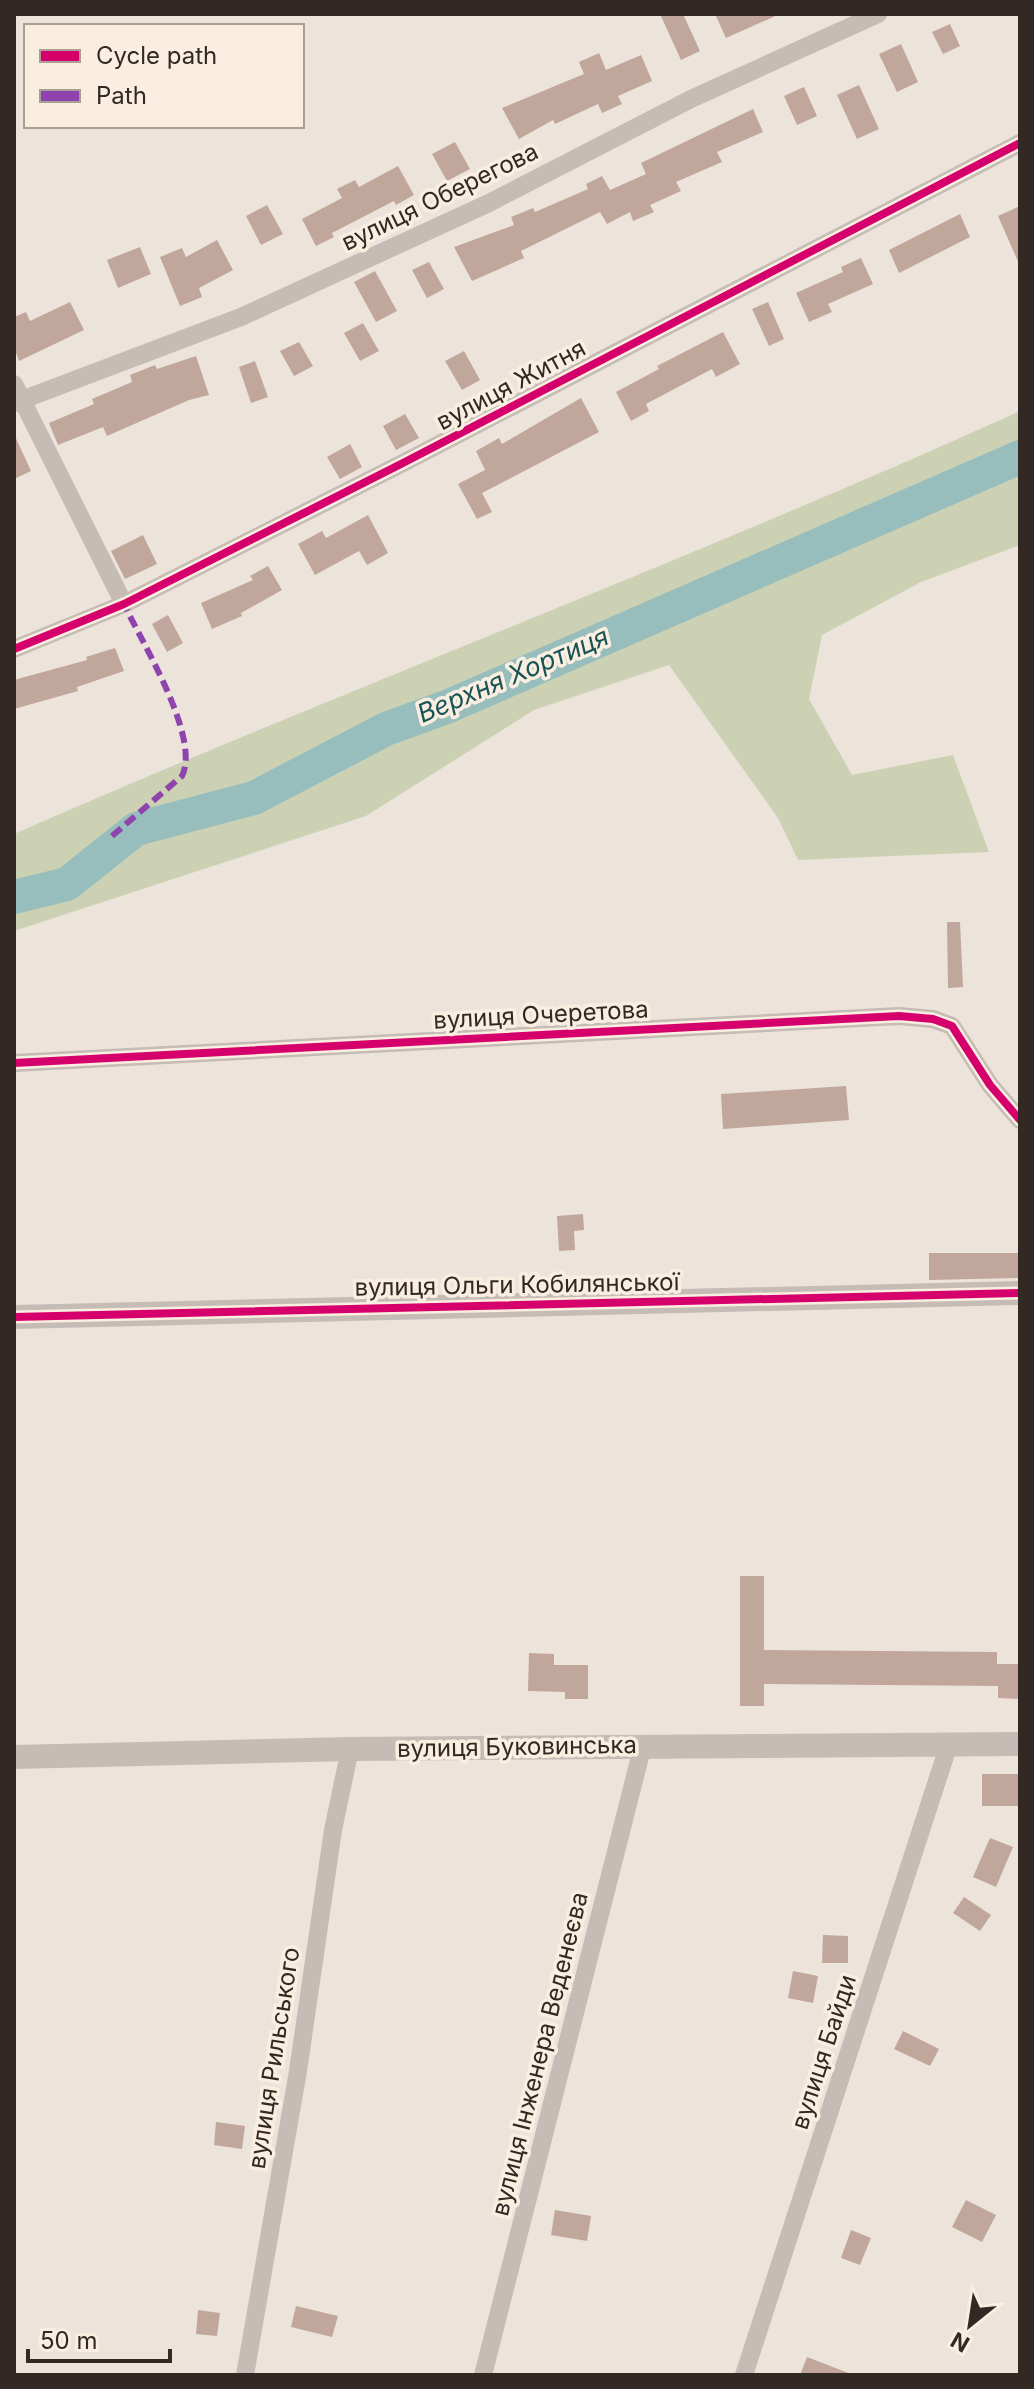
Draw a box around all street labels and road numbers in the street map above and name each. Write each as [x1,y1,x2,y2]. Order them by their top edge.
street label: вулиця Оберегова [337,136,543,257]
street label: вулиця Житня [431,333,590,436]
street label: вулиця Очеретова [433,994,649,1035]
street label: вулиця Ольги Кобилянської [354,1267,681,1302]
street label: вулиця Буковинська [397,1730,637,1763]
street label: вулиця Інженера Веденеєва [485,1889,594,2219]
street label: вулиця Рильського [242,1945,305,2171]
street label: вулиця Байди [785,1971,862,2133]

